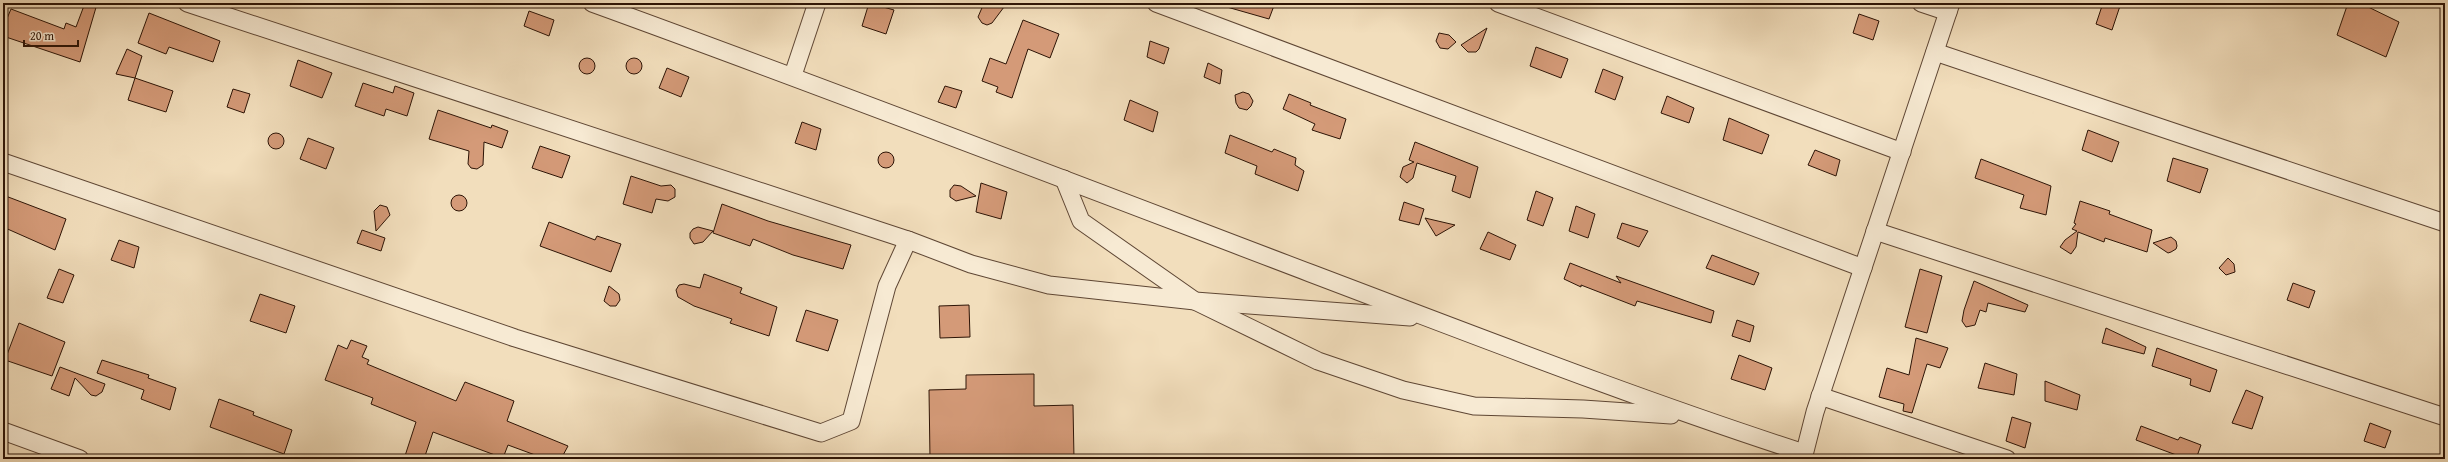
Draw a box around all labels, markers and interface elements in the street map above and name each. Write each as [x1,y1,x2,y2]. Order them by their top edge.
scale bar [24,22,78,48]
text: 20 m [30,27,54,44]

